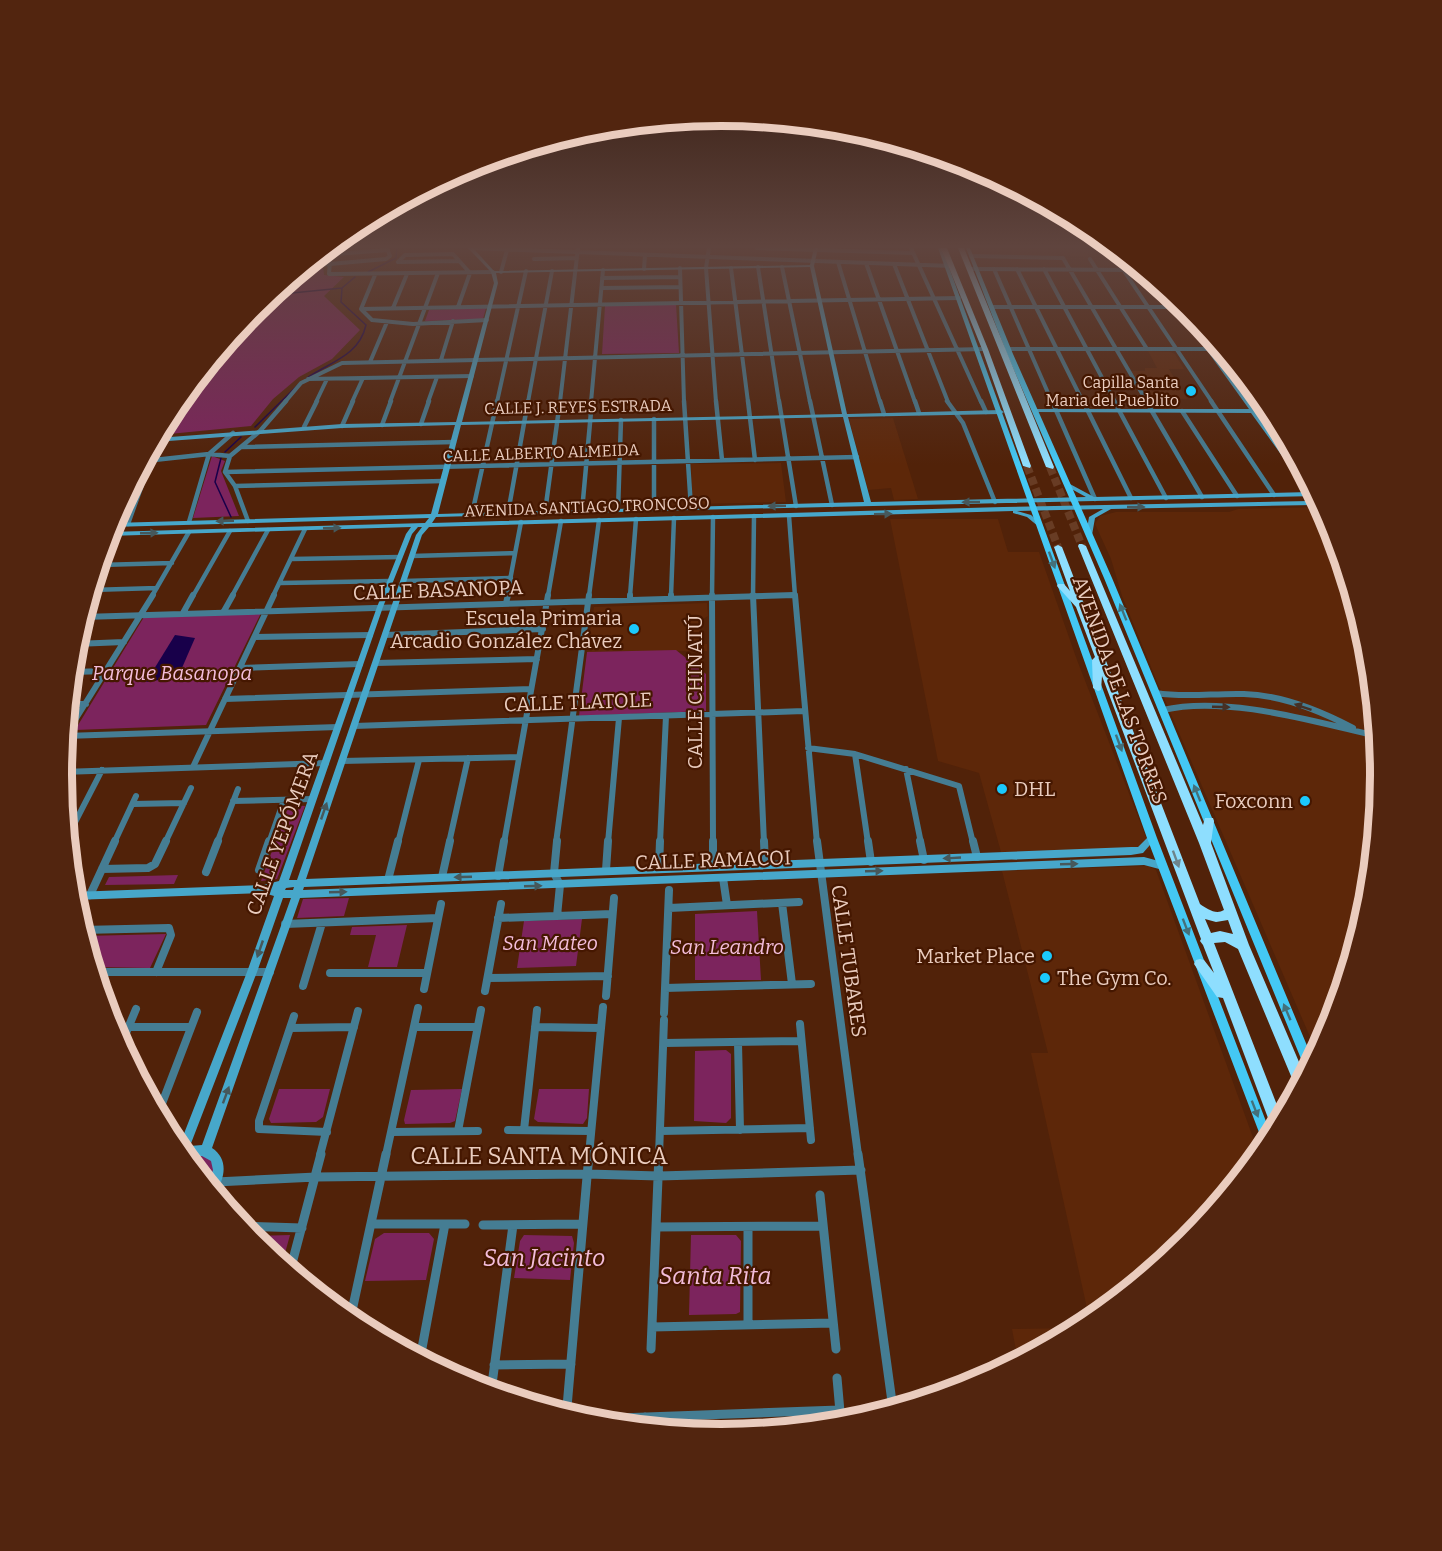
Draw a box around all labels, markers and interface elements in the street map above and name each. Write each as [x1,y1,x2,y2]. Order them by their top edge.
place label: Capilla Santa Maria del Pueblito [1045,373,1179,410]
marker: Capilla Santa Maria del Pueblito [1184,384,1198,398]
street label: CALLE J. REYES ESTRADA [484,396,673,418]
street label: CALLE ALBERTO ALMEIDA [442,440,640,466]
street label: AVENIDA SANTIAGO TRONCOSO [464,493,710,521]
one-way arrow [962,497,981,507]
one-way arrow [767,501,786,511]
one-way arrow [1127,502,1146,512]
one-way arrow [874,509,893,519]
one-way arrow [215,517,234,526]
one-way arrow [322,523,341,533]
one-way arrow [139,528,158,538]
one-way arrow [1047,551,1057,569]
street label: AVENIDA DE LAS TORRES [1068,573,1172,807]
street label: CALLE BASANOPA [352,575,524,605]
one-way arrow [1117,603,1127,621]
place label: Escuela Primaria Arcadio González Chávez [390,606,622,653]
street label: CALLE CHINATÚ [683,615,707,769]
marker: Escuela Primaria Arcadio González Chávez [627,622,641,636]
park label: Parque Basanopa [92,661,252,685]
street label: CALLE TLATOLE [503,687,653,717]
one-way arrow [1294,701,1312,711]
one-way arrow [1212,703,1231,712]
one-way arrow [1114,735,1124,753]
street label: CALLE YEPÓMERA [241,747,323,918]
place label: DHL [1014,777,1055,801]
marker: DHL [995,782,1009,796]
one-way arrow [1192,783,1202,801]
place label: Foxconn [1215,789,1293,813]
marker: Foxconn [1298,794,1312,808]
one-way arrow [320,802,330,820]
street label: CALLE RAMACOI [635,845,791,875]
one-way arrow [1171,850,1181,868]
one-way arrow [942,854,961,863]
one-way arrow [1060,859,1079,868]
one-way arrow [865,867,884,876]
one-way arrow [454,872,473,881]
one-way arrow [523,881,542,890]
street label: CALLE TUBARES [826,883,872,1039]
one-way arrow [328,887,347,897]
one-way arrow [1181,918,1191,936]
park label: San Mateo [502,931,598,955]
park label: San Leandro [670,935,784,959]
one-way arrow [255,940,265,958]
place label: Market Place [916,944,1035,968]
marker: Market Place [1040,949,1054,963]
place label: The Gym Co. [1057,966,1172,990]
marker: The Gym Co. [1038,971,1052,985]
one-way arrow [1282,1002,1292,1020]
one-way arrow [221,1086,231,1104]
one-way arrow [1251,1100,1260,1118]
street label: CALLE SANTA MÓNICA [410,1142,668,1170]
park label: San Jacinto [483,1244,605,1272]
park label: Santa Rita [659,1262,771,1290]

